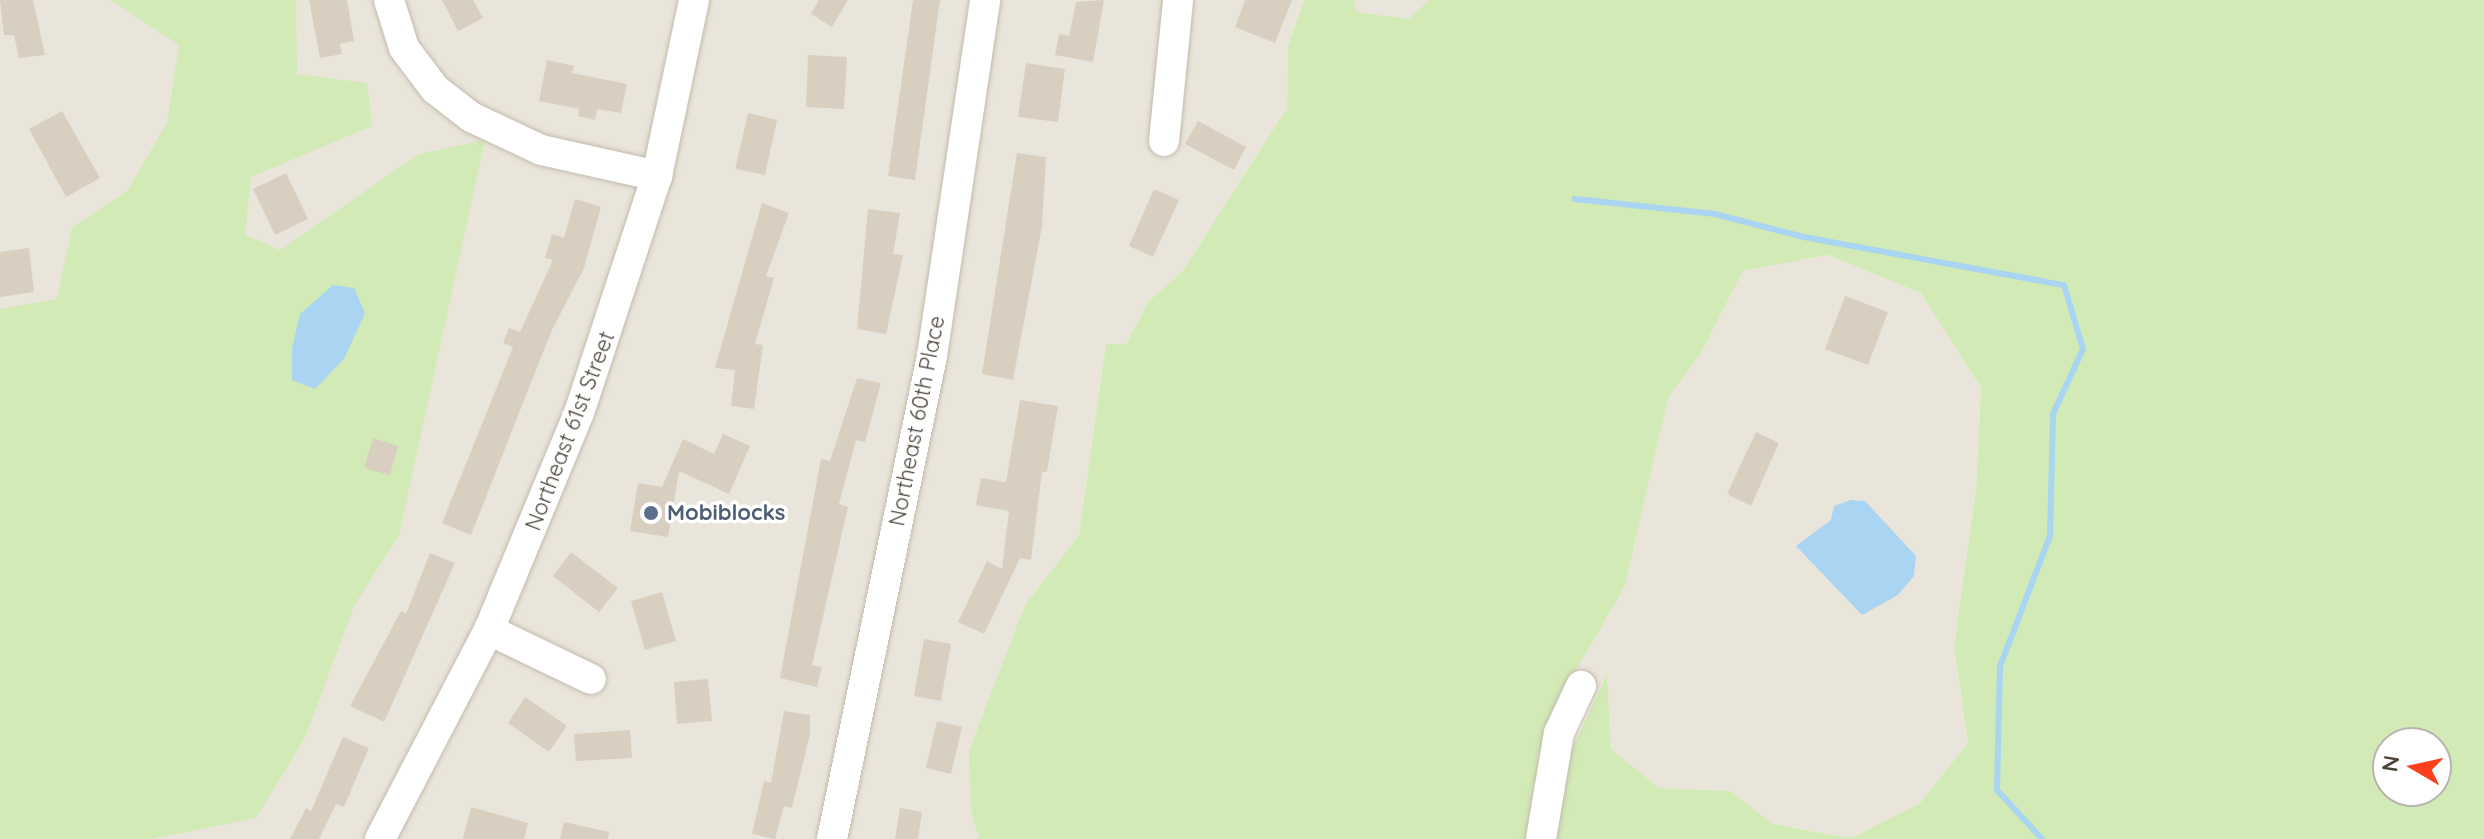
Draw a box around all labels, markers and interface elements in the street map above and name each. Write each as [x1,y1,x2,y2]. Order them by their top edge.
street label: Northeast 60th Place [884,314,950,528]
street label: Northeast 61st Street [520,328,620,534]
place label: Mobiblocks [667,500,785,526]
marker: Mobiblocks [642,504,660,522]
north arrow [2372,727,2452,807]
text: N [2375,753,2405,774]

